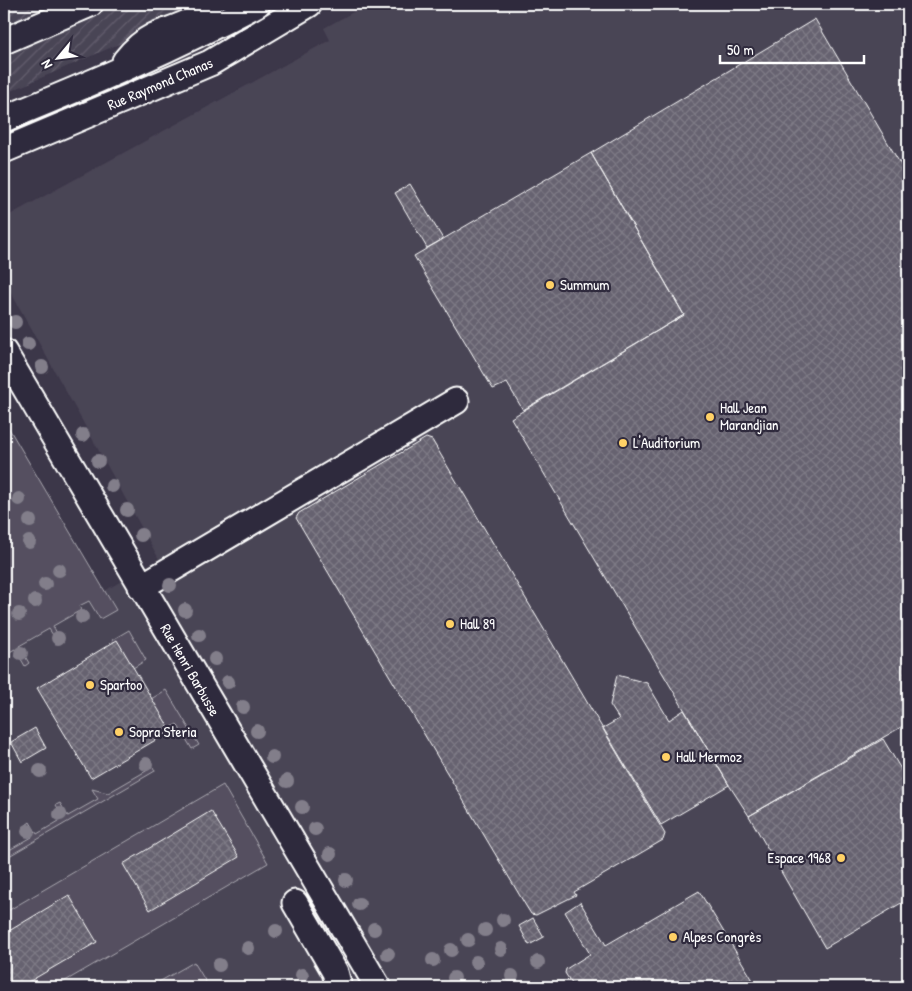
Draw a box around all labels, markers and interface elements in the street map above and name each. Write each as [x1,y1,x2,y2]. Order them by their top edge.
north arrow [32,32,82,82]
scale bar [720,32,863,64]
text: 50 m [727,39,754,60]
street label: Rue Raymond Chanas [104,52,216,115]
text: N [36,56,56,72]
place label: Summum [560,274,610,295]
marker: Summum [544,279,556,291]
place label: Hall Jean Marandjian [720,397,779,435]
marker: Hall Jean Marandjian [704,411,716,423]
place label: L'Auditorium [633,432,700,453]
marker: L'Auditorium [617,437,629,449]
place label: Hall 89 [460,613,495,634]
marker: Hall 89 [444,618,456,630]
street label: Rue Henri Barbusse [155,620,225,720]
place label: Spartoo [100,674,142,695]
marker: Spartoo [84,679,96,691]
place label: Sopra Steria [129,721,197,742]
marker: Sopra Steria [113,726,125,738]
place label: Hall Mermoz [676,746,743,767]
marker: Hall Mermoz [660,751,672,763]
place label: Espace 1968 [768,847,831,868]
marker: Espace 1968 [835,852,847,864]
place label: Alpes Congrès [683,926,761,947]
marker: Alpes Congrès [667,931,679,943]

